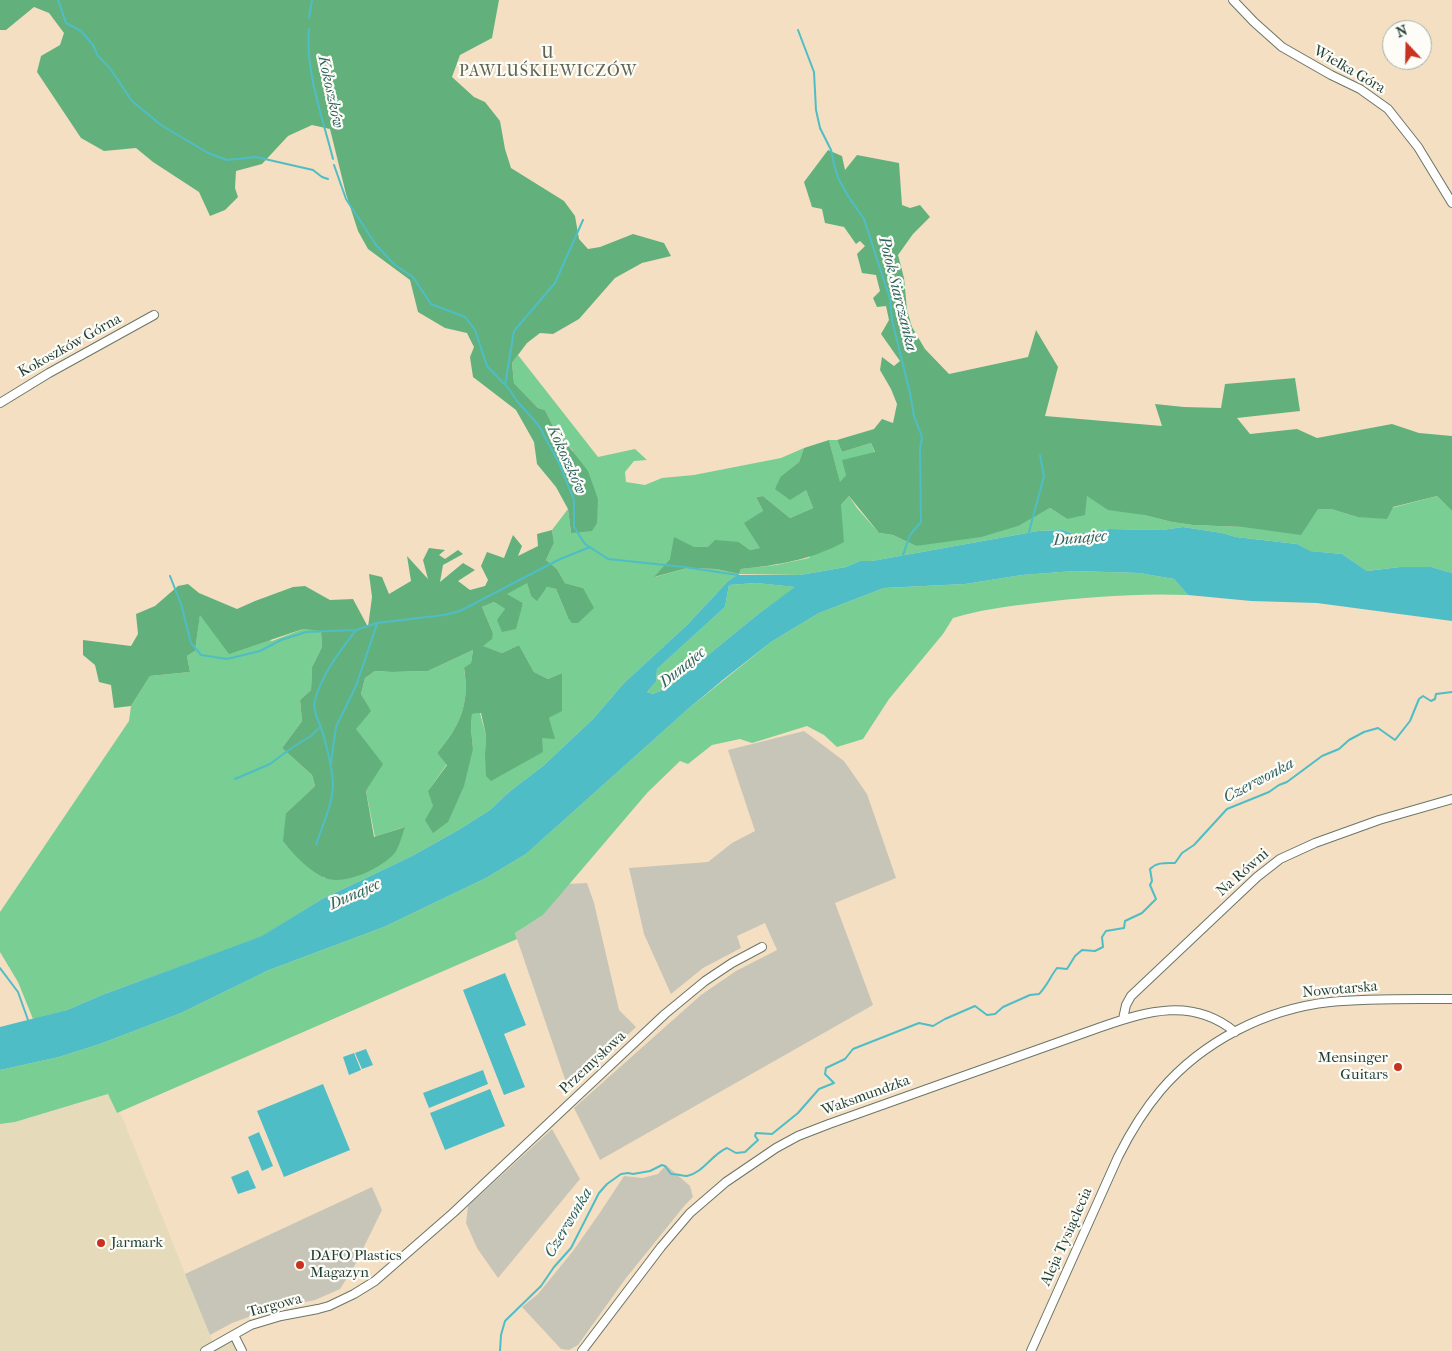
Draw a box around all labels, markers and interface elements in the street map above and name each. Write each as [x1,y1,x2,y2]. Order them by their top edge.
north arrow [1382,20,1432,70]
text: N [1394,22,1410,41]
street label: Wielka Góra [1310,42,1388,98]
district label: U PAWLUŚKIEWICZÓW [457,44,639,82]
water label: Kokoszków [313,54,347,130]
water label: Potok Siarczanka [873,235,921,353]
street label: Kokoszków Górna [15,310,125,382]
water label: Kokoszków [542,423,590,497]
water label: Dunajec [1052,527,1108,551]
water label: Dunajec [656,644,710,692]
water label: Czerwonka [1220,754,1298,808]
street label: Na Równi [1213,845,1273,901]
water label: Dunajec [326,875,384,915]
street label: Nowotarska [1302,978,1378,1002]
street label: Przemysłowa [556,1028,630,1098]
place label: Mensinger Guitars [1318,1049,1388,1084]
marker: Mensinger Guitars [1392,1061,1404,1073]
street label: Waksmundzka [819,1072,913,1120]
water label: Czerwonka [541,1185,597,1261]
street label: Aleja Tysiąclecia [1037,1185,1097,1289]
place label: Jarmark [111,1234,163,1252]
marker: Jarmark [95,1237,107,1249]
place label: DAFO Plastics Magazyn [310,1247,401,1282]
marker: DAFO Plastics Magazyn [294,1259,306,1271]
street label: Targowa [246,1290,304,1322]

